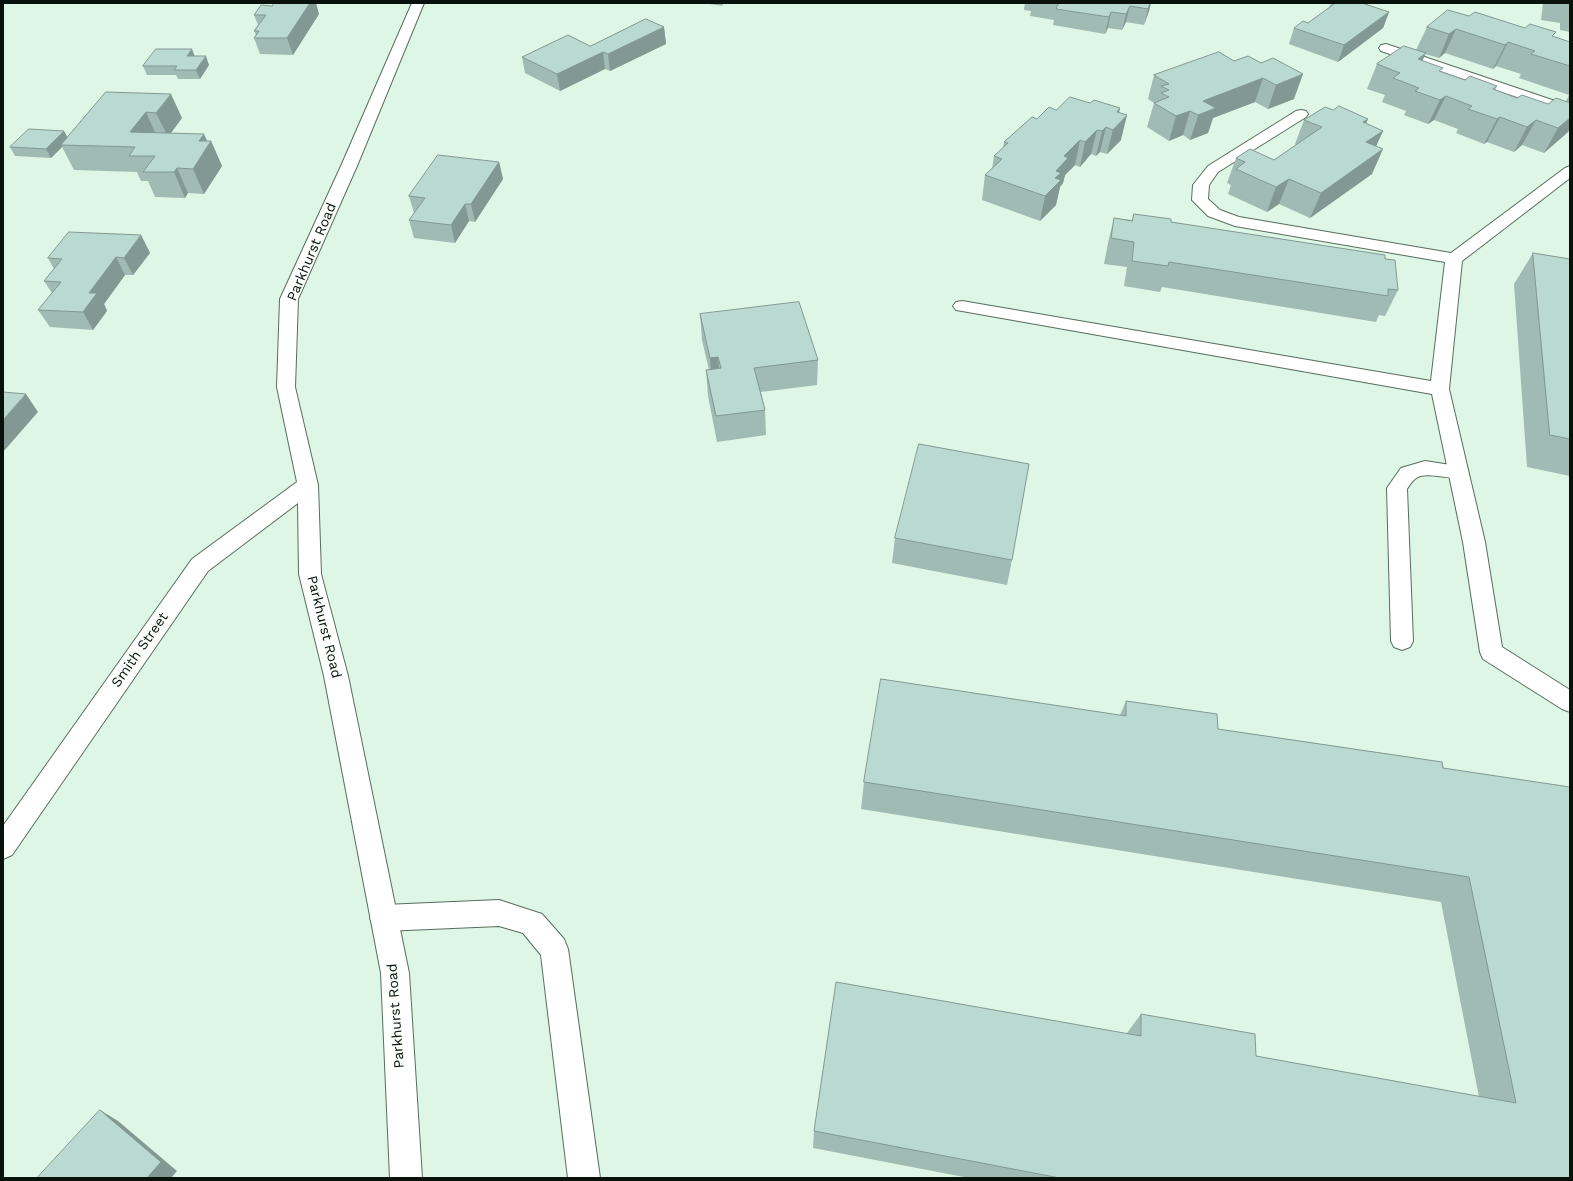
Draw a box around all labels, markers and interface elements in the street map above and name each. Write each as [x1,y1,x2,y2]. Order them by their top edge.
street label: Parkhurst Road [284,200,340,304]
street label: Parkhurst Road [303,574,345,680]
street label: Smith Street [108,609,172,691]
street label: Parkhurst Road [384,963,408,1069]

